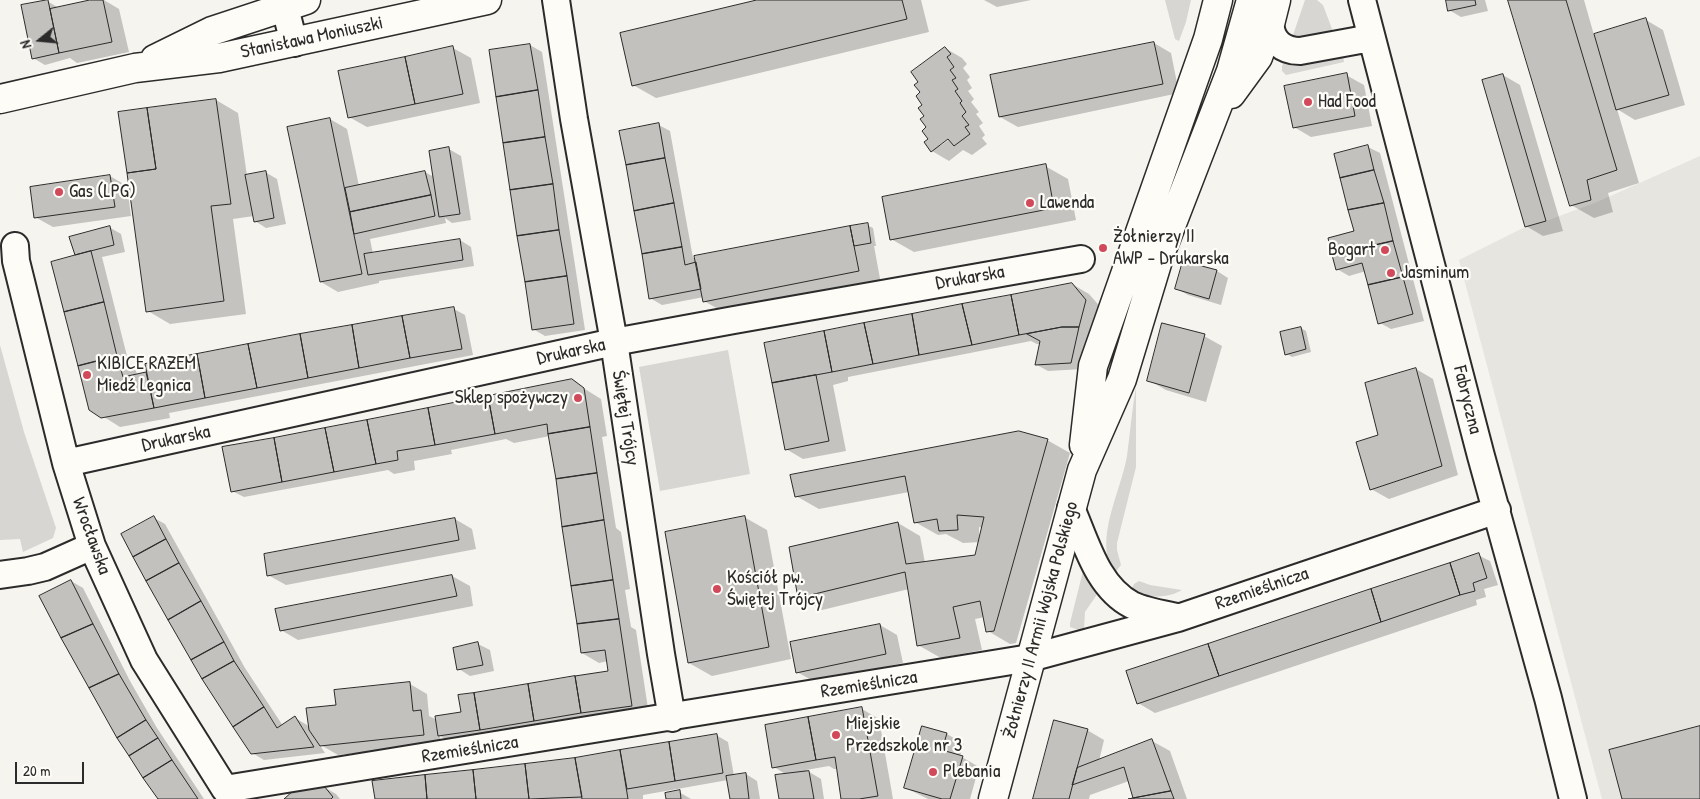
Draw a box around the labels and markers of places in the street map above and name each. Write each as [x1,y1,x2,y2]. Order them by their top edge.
place label: Had Food [1318,91,1376,113]
marker: Had Food [1302,96,1314,108]
place label: Gas (LPG) [69,181,136,203]
marker: Gas (LPG) [53,186,65,198]
place label: Lawenda [1040,192,1094,214]
marker: Lawenda [1024,197,1036,209]
place label: Żołnierzy II AWP - Drukarska [1113,226,1229,270]
place label: Bogart [1328,239,1375,261]
marker: Żołnierzy II AWP - Drukarska [1097,242,1109,254]
marker: Bogart [1379,244,1391,256]
place label: Jasminum [1401,262,1469,284]
marker: Jasminum [1385,267,1397,279]
place label: KIBICE RAZEM Miedź Legnica [97,353,196,397]
marker: KIBICE RAZEM Miedź Legnica [81,369,93,381]
place label: Sklep spożywczy [455,387,568,409]
marker: Sklep spożywczy [572,392,584,404]
place label: Kościół pw. Świętej Trójcy [727,567,823,611]
marker: Kościół pw. Świętej Trójcy [711,583,723,595]
place label: Miejskie Przedszkole nr 3 [846,713,962,757]
marker: Miejskie Przedszkole nr 3 [830,729,842,741]
place label: Plebania [943,761,1000,783]
marker: Plebania [927,766,939,778]

